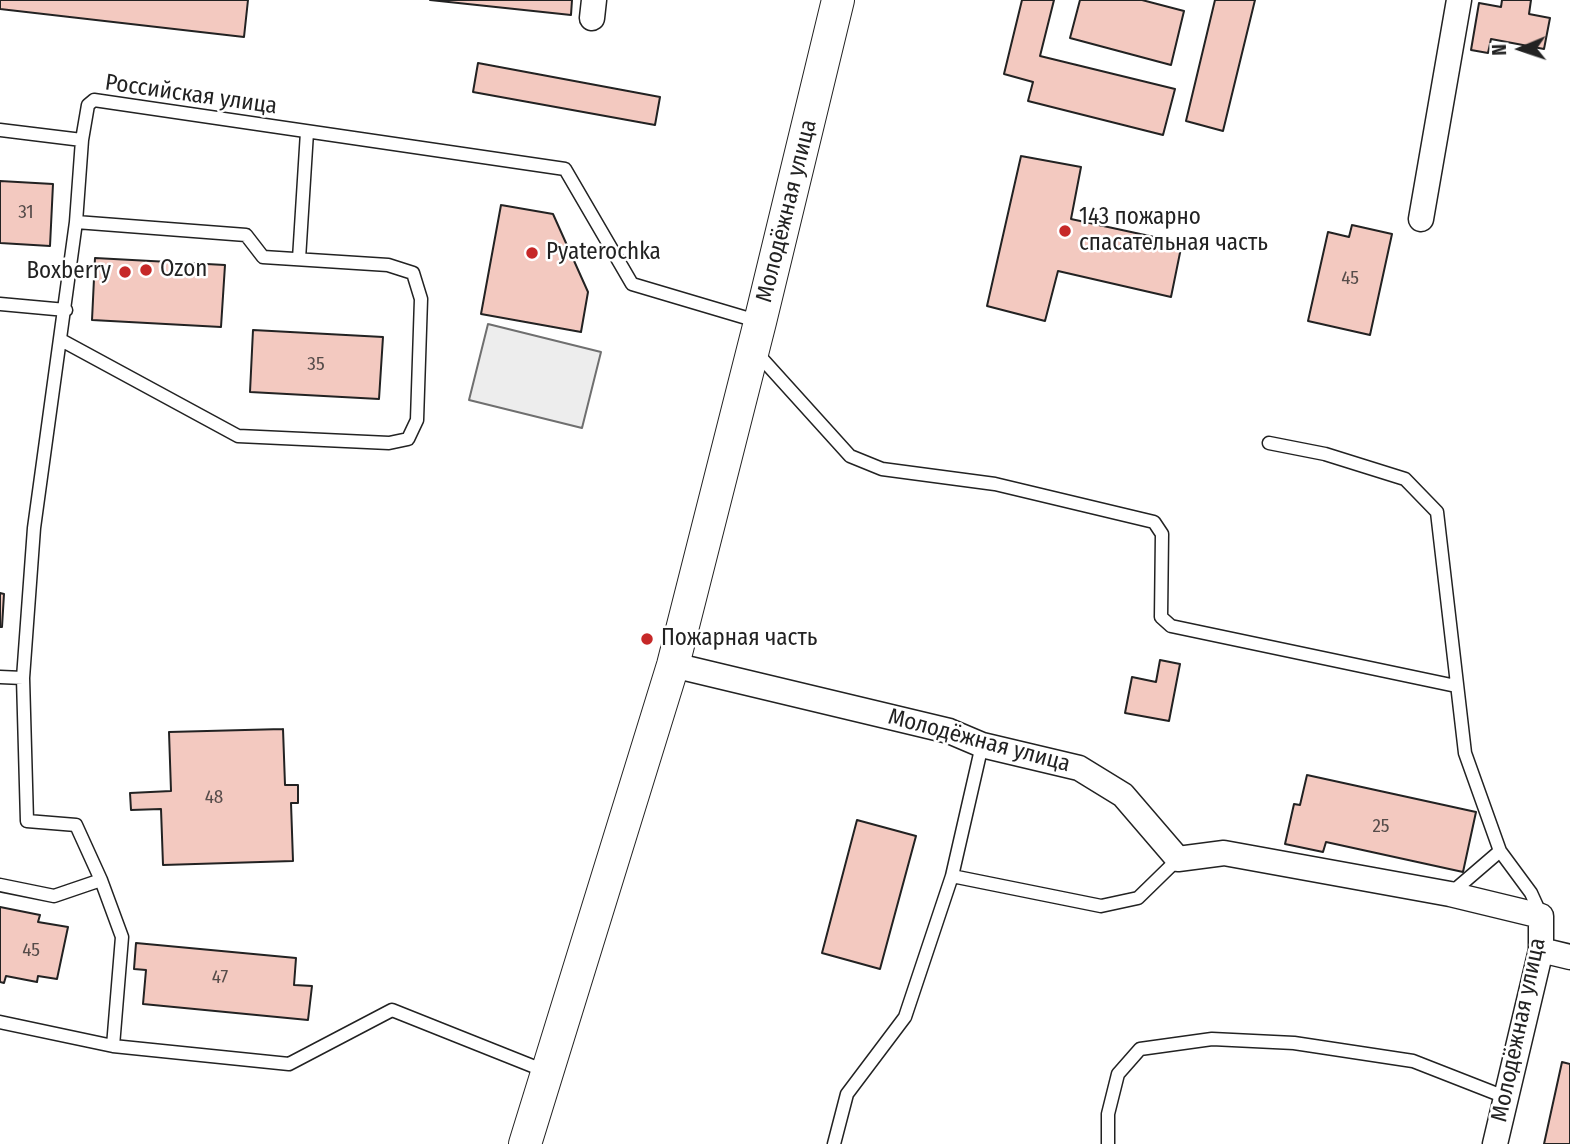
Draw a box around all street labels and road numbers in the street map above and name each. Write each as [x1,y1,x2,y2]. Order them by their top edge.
street label: Российская улица [103,69,279,121]
street label: Молодёжная улица [751,117,823,305]
street label: Молодёжная улица [885,703,1073,779]
street label: Молодёжная улица [1486,936,1552,1124]

